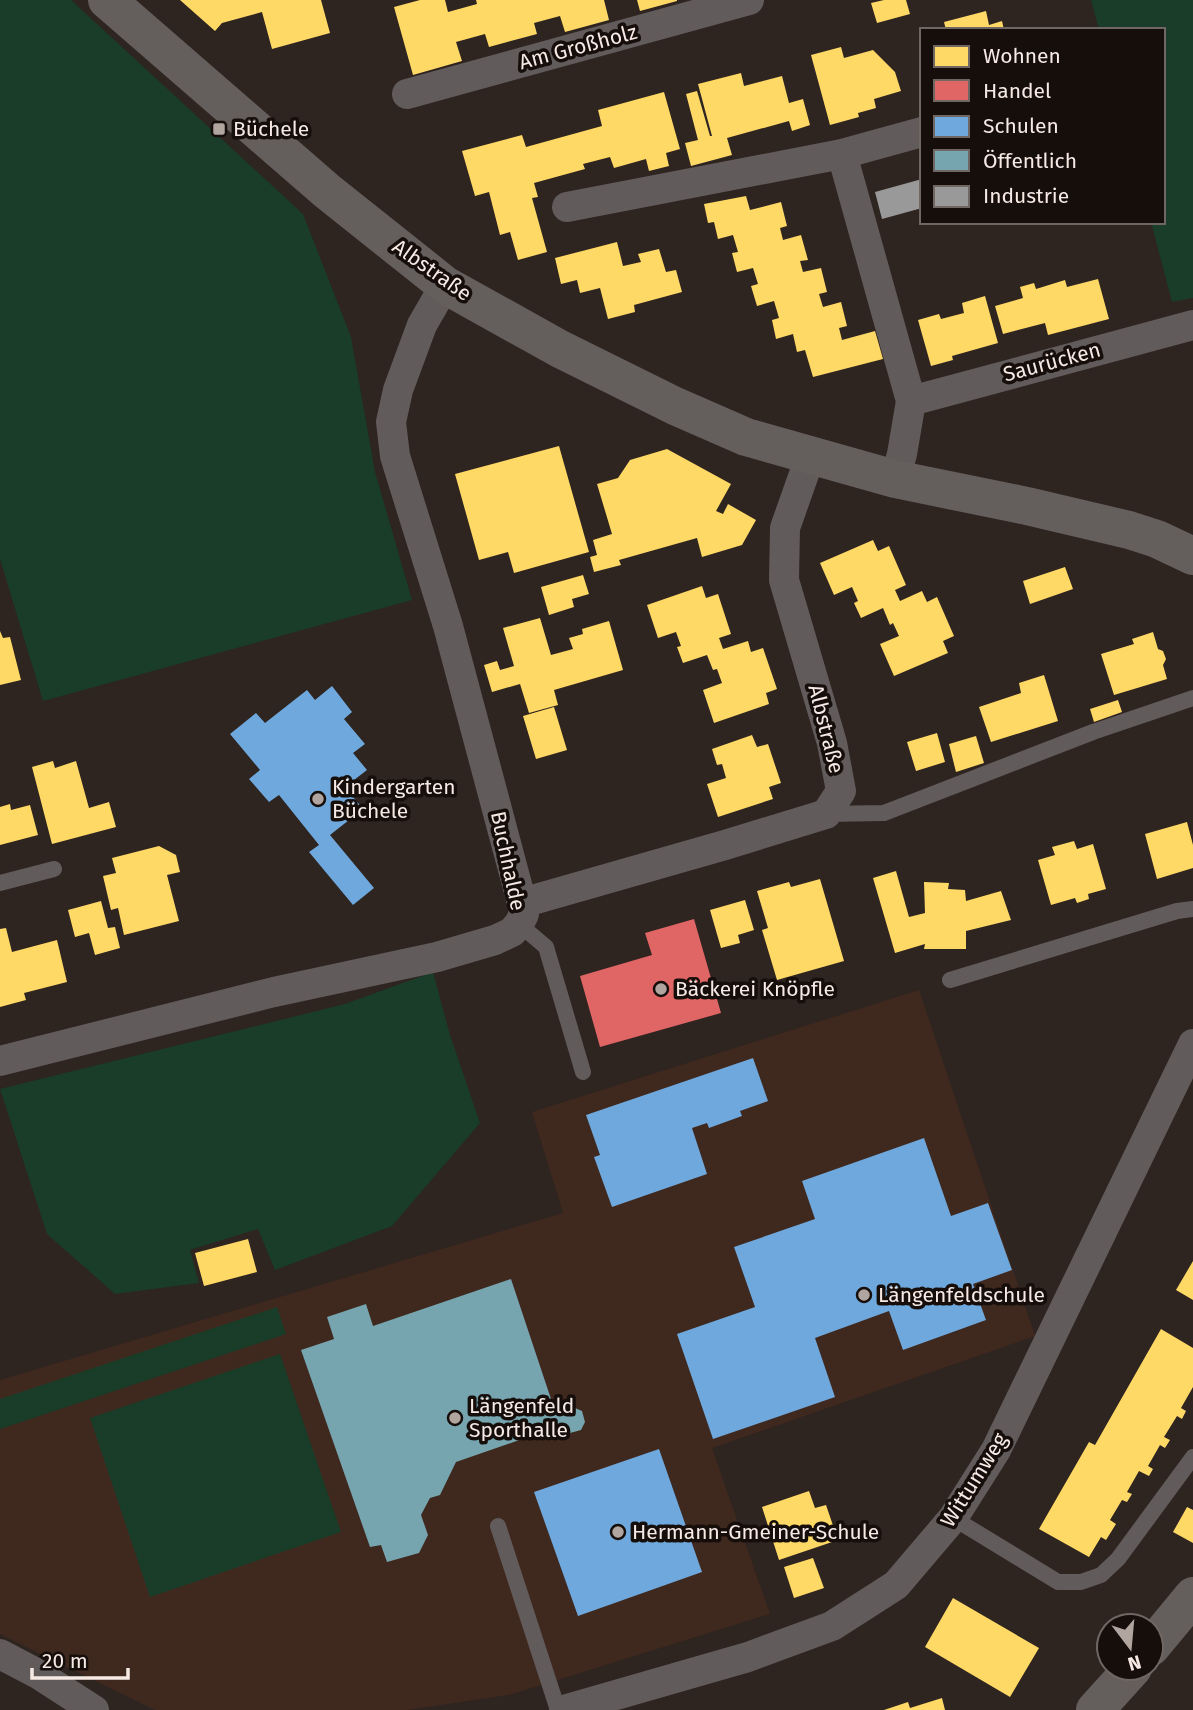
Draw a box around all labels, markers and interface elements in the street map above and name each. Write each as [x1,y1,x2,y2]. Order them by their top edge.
street label: Am Großholz [516,19,640,75]
legend [920,28,1165,224]
text: Wohnen [983,43,1061,69]
text: Handel [983,78,1051,104]
text: Schulen [983,113,1059,139]
place label: Büchele [233,116,309,142]
marker: Büchele [211,121,227,137]
text: Öffentlich [983,148,1077,174]
text: Industrie [983,183,1069,209]
street label: Albstraße [387,233,477,307]
street label: Saurücken [1000,337,1104,387]
street label: Albstraße [802,682,850,776]
place label: Kindergarten Büchele [332,774,455,824]
marker: Kindergarten Büchele [310,791,326,807]
street label: Buchhalde [485,809,531,913]
place label: Bäckerei Knöpfle [675,976,835,1002]
marker: Bäckerei Knöpfle [653,981,669,997]
place label: Längenfeldschule [878,1282,1045,1308]
marker: Längenfeldschule [856,1287,872,1303]
place label: Längenfeld Sporthalle [469,1393,574,1443]
marker: Längenfeld Sporthalle [447,1410,463,1426]
street label: Wittumweg [935,1428,1013,1532]
place label: Hermann-Gmeiner-Schule [632,1519,879,1545]
marker: Hermann-Gmeiner-Schule [610,1524,626,1540]
north arrow [1095,1612,1165,1682]
scale bar [32,1636,128,1680]
text: 20 m [42,1648,88,1674]
text: N [1125,1650,1144,1676]

